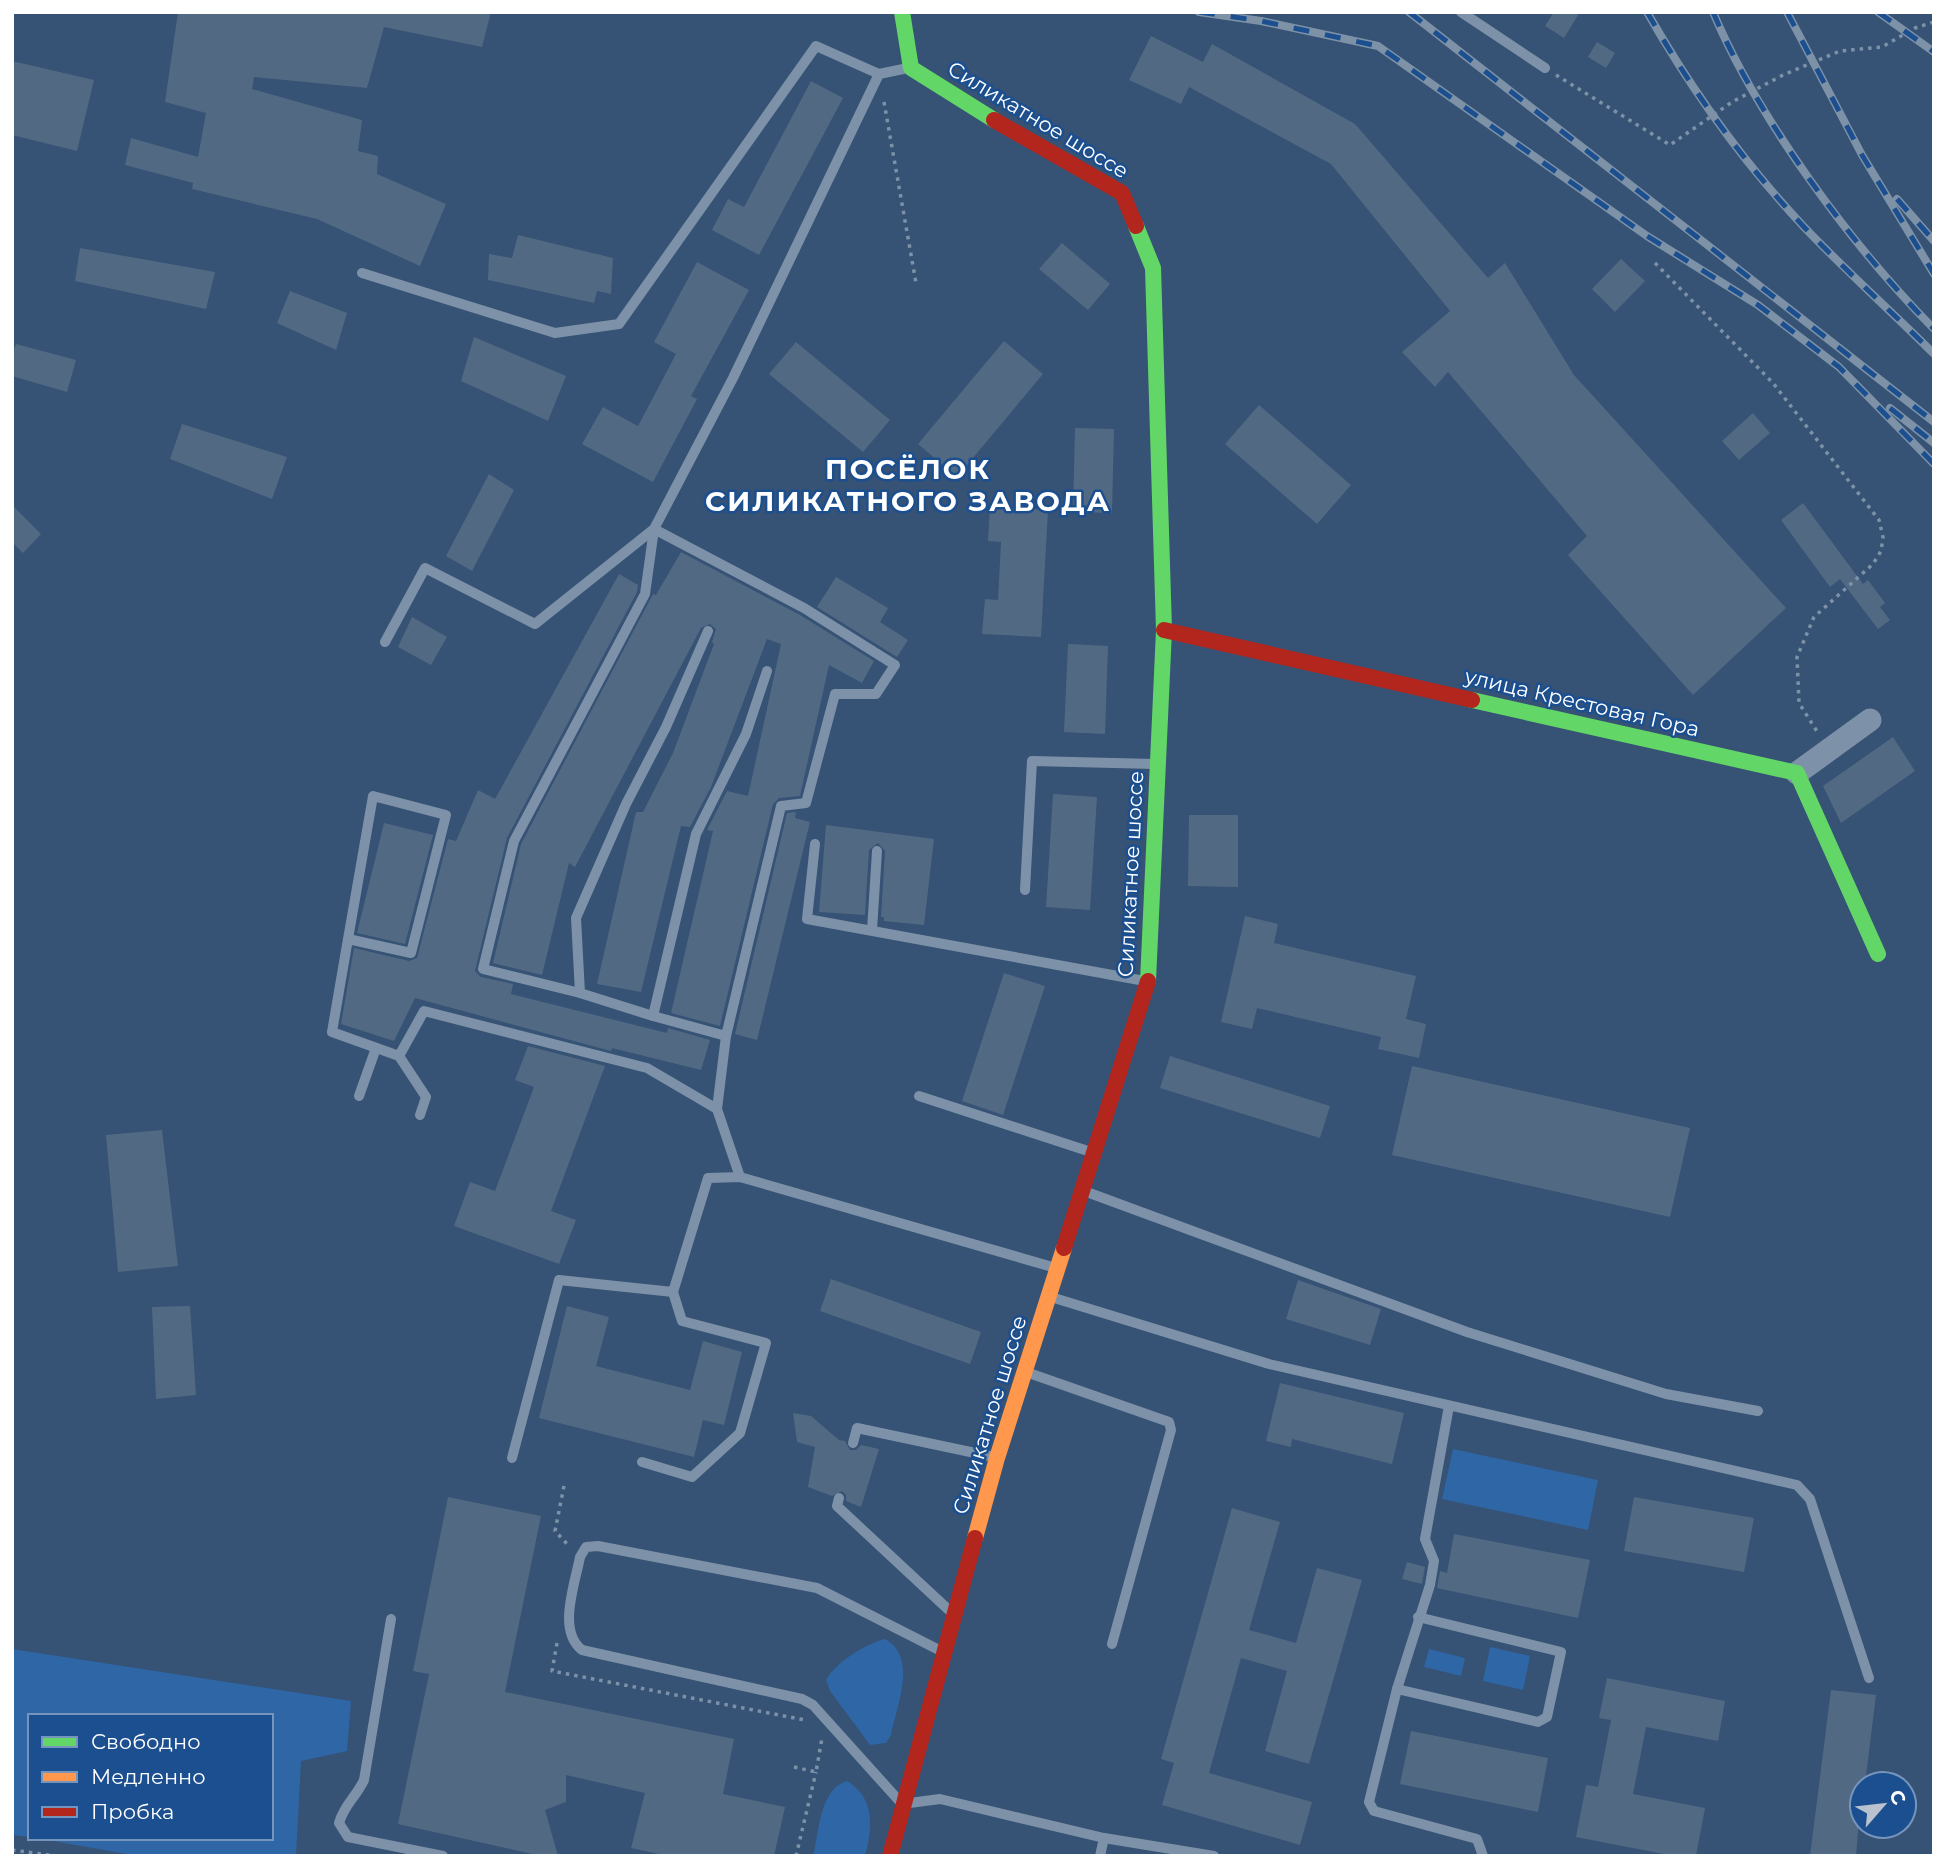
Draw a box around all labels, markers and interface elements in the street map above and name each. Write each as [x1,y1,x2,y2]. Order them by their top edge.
street label: Силикатное шоссе [943,56,1133,183]
district label: ПОСЁЛОК СИЛИКАТНОГО ЗАВОДА [705,452,1111,518]
street label: улица Крестовая Гора [1461,663,1702,742]
street label: Силикатное шоссе [1113,770,1148,978]
street label: Силикатное шоссе [947,1312,1032,1517]
legend [28,1714,273,1840]
text: Свободно [91,1729,201,1754]
text: Медленно [91,1764,206,1789]
north arrow [1848,1770,1918,1840]
text: С [1884,1786,1911,1809]
text: Пробка [91,1799,174,1824]

